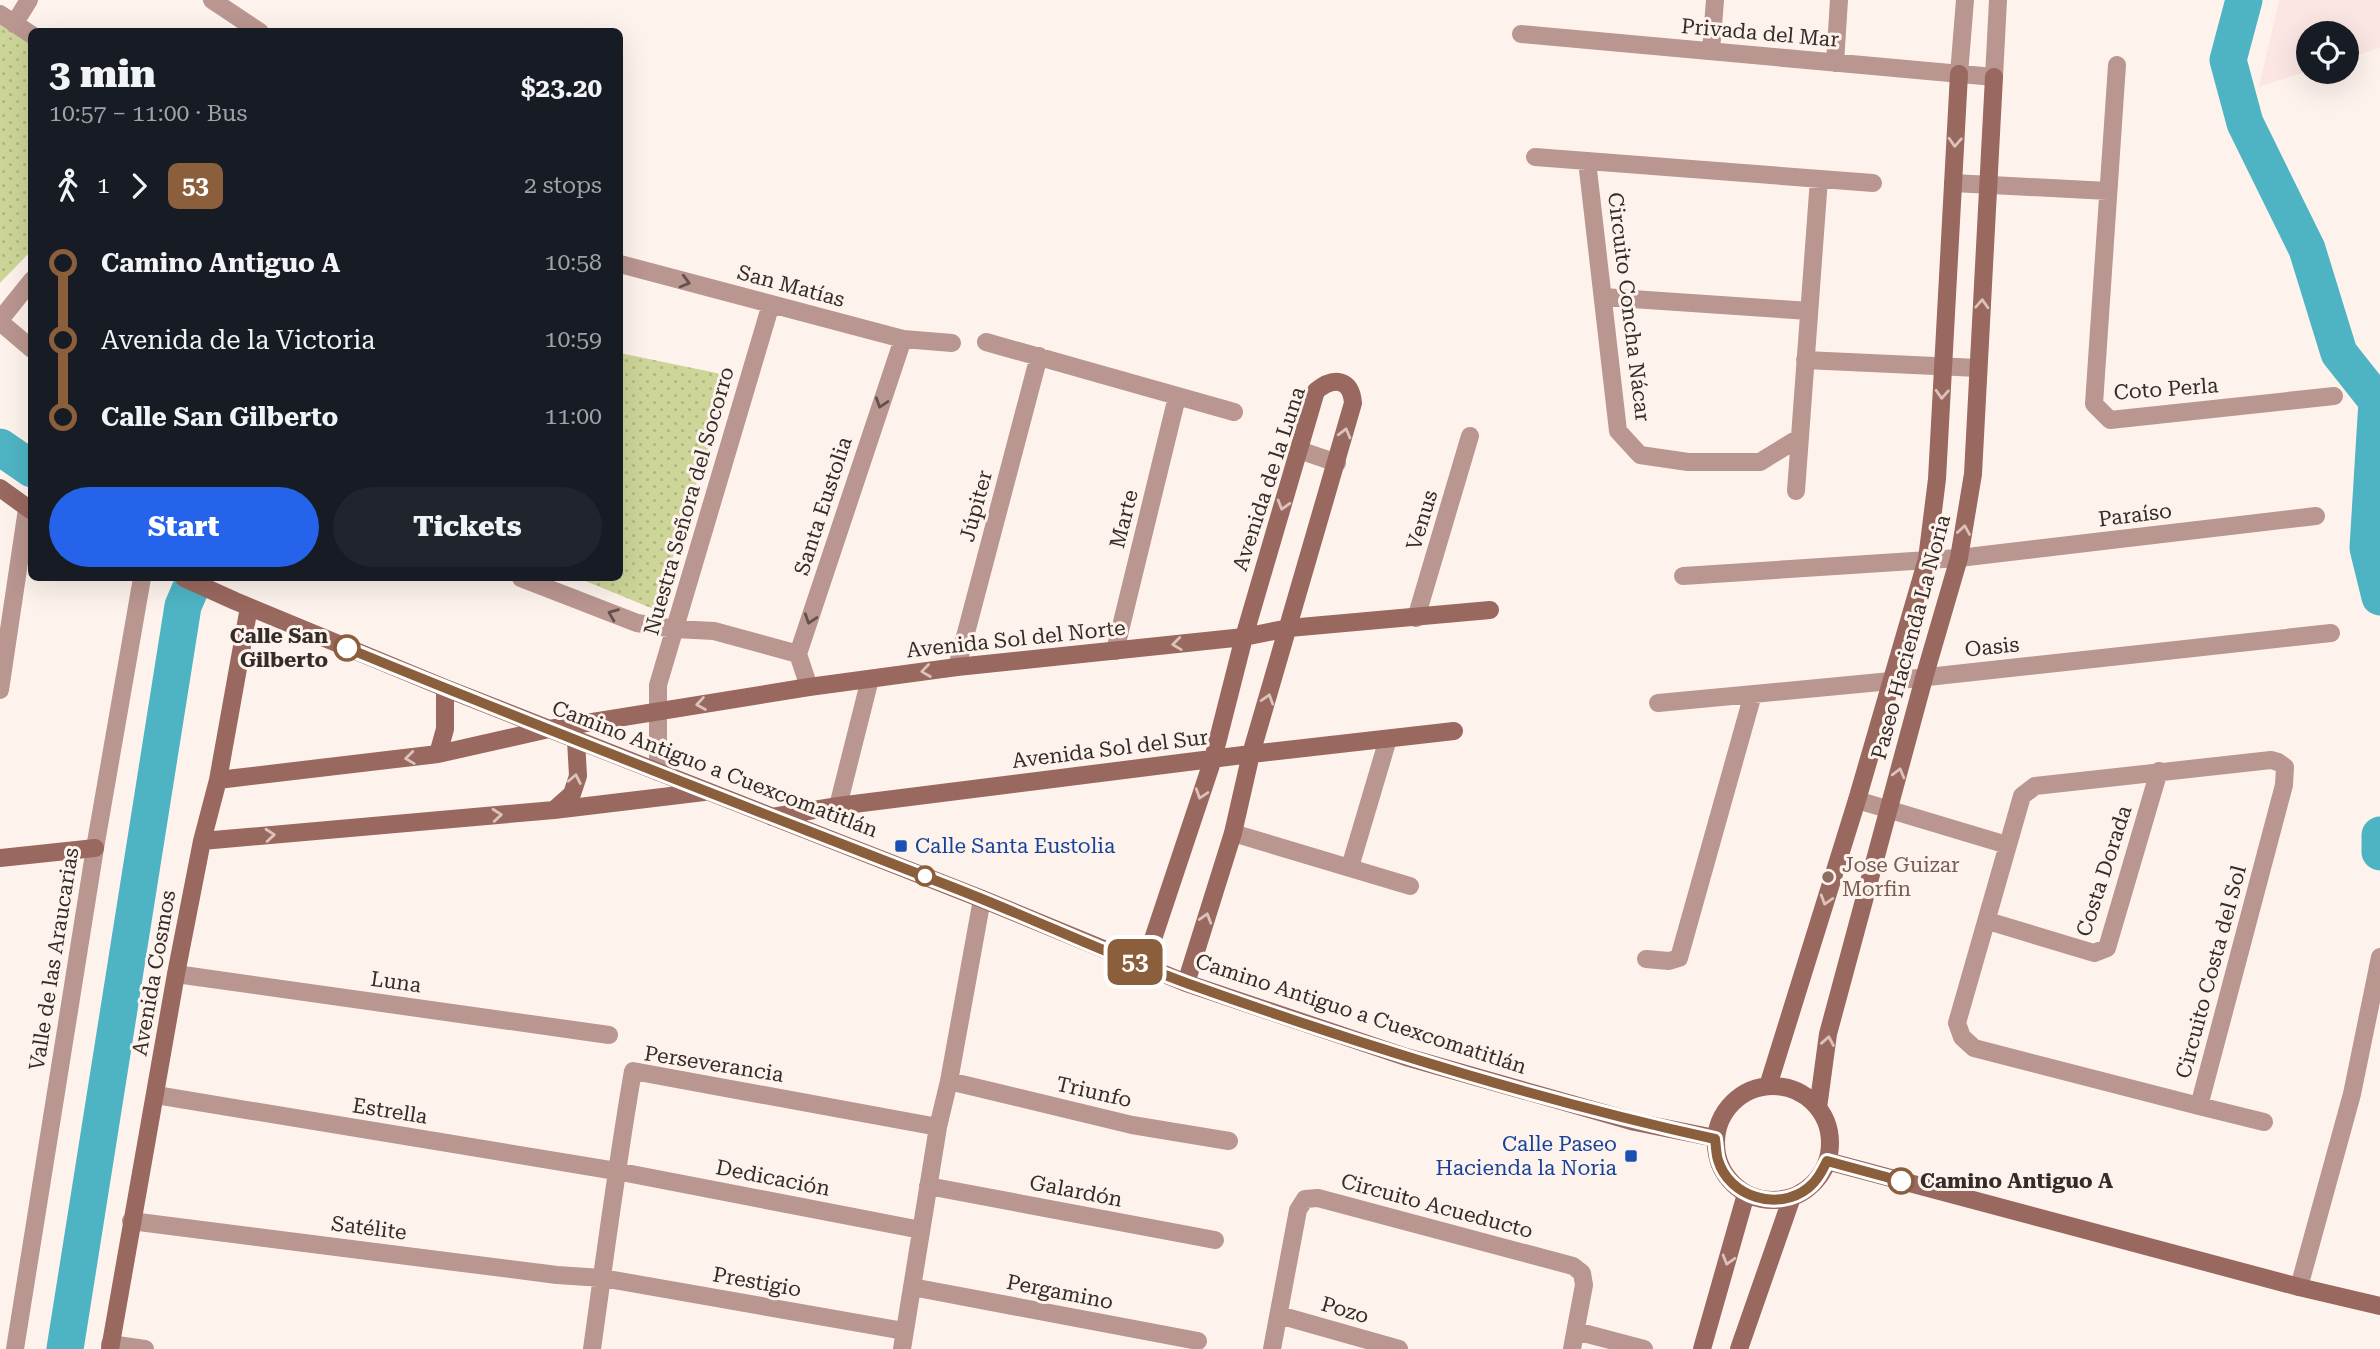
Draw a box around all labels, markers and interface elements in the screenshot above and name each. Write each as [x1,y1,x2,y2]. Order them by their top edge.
street label: Privada del Mar [1680,14,1840,52]
map controls [2296,21,2359,84]
button: locate [2296,21,2359,84]
text: 3 min [49,52,156,96]
text: $23.20 [521,73,602,103]
text: 10:57 – 11:00 · Bus [49,100,247,127]
one-way arrow [1948,137,1963,148]
icon: walk [49,167,87,205]
icon: forward [120,167,158,205]
text: 1 [97,172,110,199]
text: 53 [182,172,209,200]
text: 2 stops [524,172,602,199]
street label: Circuito Concha Nácar [1603,191,1655,423]
text: Camino Antiguo A [101,248,340,278]
text: 10:58 [545,249,602,276]
street label: San Matías [735,260,847,312]
one-way arrow [679,274,691,288]
one-way arrow [1974,298,1989,309]
text: Avenida de la Victoria [101,325,375,355]
text: 10:59 [545,326,602,353]
street label: Nuestra Señora del Socorro [639,364,739,638]
street label: Coto Perla [2113,373,2220,405]
street label: Avenida de la Luna [1228,383,1310,574]
one-way arrow [1935,389,1950,400]
one-way arrow [875,397,889,409]
text: Calle San Gilberto [101,402,338,432]
text: 11:00 [545,403,602,430]
one-way arrow [1337,427,1352,439]
street label: Santa Eustolia [789,433,857,578]
street label: Júpiter [955,467,997,544]
button: Start [49,487,319,567]
button: Tickets [333,487,602,567]
street label: Marte [1105,487,1143,551]
street label: Venus [1402,487,1442,553]
one-way arrow [1276,499,1291,511]
street label: Paraíso [2097,499,2173,531]
street label: Paseo Hacienda La Noria [1867,511,1955,762]
one-way arrow [1956,524,1971,536]
one-way arrow [607,608,619,622]
one-way arrow [804,613,818,625]
street label: Avenida Sol del Norte [905,616,1127,662]
place label: Calle San Gilberto [230,624,328,672]
street label: Oasis [1963,632,2021,662]
marker: Calle San Gilberto [334,635,360,661]
one-way arrow [1171,637,1182,652]
one-way arrow [920,663,932,678]
one-way arrow [1259,693,1274,705]
street label: Camino Antiguo a Cuexcomatitlán [549,696,882,843]
one-way arrow [695,696,707,711]
street label: Avenida Sol del Sur [1011,725,1210,773]
one-way arrow [404,750,416,765]
one-way arrow [1891,768,1905,780]
one-way arrow [567,774,582,786]
one-way arrow [1195,788,1210,800]
street label: Costa Dorada [2072,802,2137,939]
one-way arrow [492,808,503,823]
one-way arrow [264,828,276,843]
place label: Calle Santa Eustolia [915,834,1116,858]
marker: Calle Santa Eustolia [893,838,909,854]
street label: Valle de las Araucarias [25,846,83,1072]
place label: Jose Guizar Morfin [1842,853,1960,901]
street label: Circuito Costa del Sol [2171,862,2251,1081]
unlabelled marker [915,866,935,886]
marker: Jose Guizar Morfin [1820,869,1836,885]
street label: Avenida Cosmos [128,888,180,1058]
one-way arrow [1820,893,1834,906]
one-way arrow [1198,912,1213,924]
line badge: 53 [1104,939,1166,985]
text: 53 [1122,948,1148,976]
street label: Camino Antiguo a Cuexcomatitlán [1192,949,1530,1079]
street label: Luna [369,967,424,998]
one-way arrow [1820,1035,1835,1047]
street label: Perseverancia [643,1041,786,1087]
street label: Triunfo [1054,1072,1134,1112]
street label: Estrella [351,1093,430,1129]
place label: Calle Paseo Hacienda la Noria [1435,1132,1618,1180]
marker: Calle Paseo Hacienda la Noria [1623,1148,1639,1164]
street label: Dedicación [714,1155,833,1201]
marker: Camino Antiguo A [1888,1168,1914,1194]
street label: Circuito Acueducto [1338,1169,1536,1243]
place label: Camino Antiguo A [1920,1169,2113,1193]
street label: Galardón [1027,1170,1125,1212]
street label: Satélite [330,1211,408,1245]
one-way arrow [1721,1253,1736,1265]
street label: Prestigio [711,1262,803,1302]
street label: Pergamino [1005,1270,1115,1314]
street label: Pozo [1318,1292,1372,1328]

